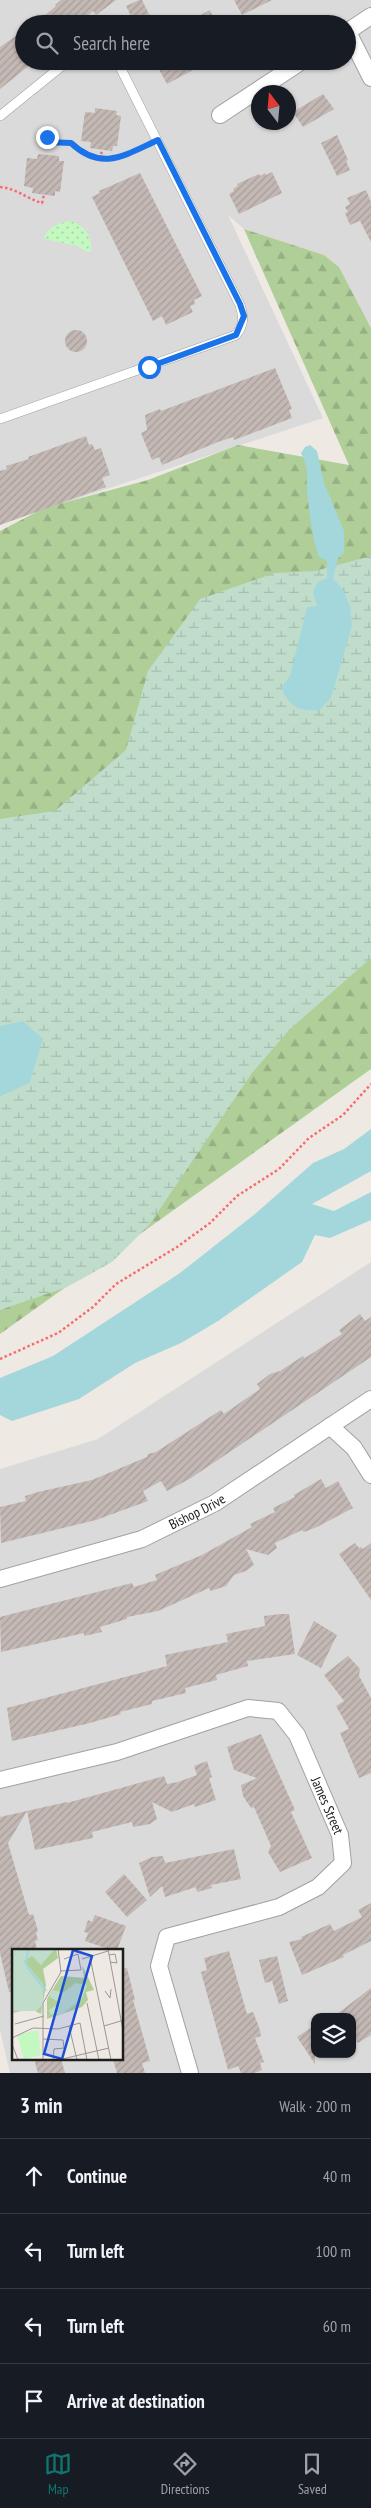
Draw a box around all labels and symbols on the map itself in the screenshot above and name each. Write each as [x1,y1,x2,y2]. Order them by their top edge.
north arrow [251,85,296,130]
route end [36,126,59,149]
route start [138,356,161,379]
street label: Bishop Drive [166,1489,229,1533]
street label: James Street [307,1773,348,1837]
inset map [12,1949,124,2060]

